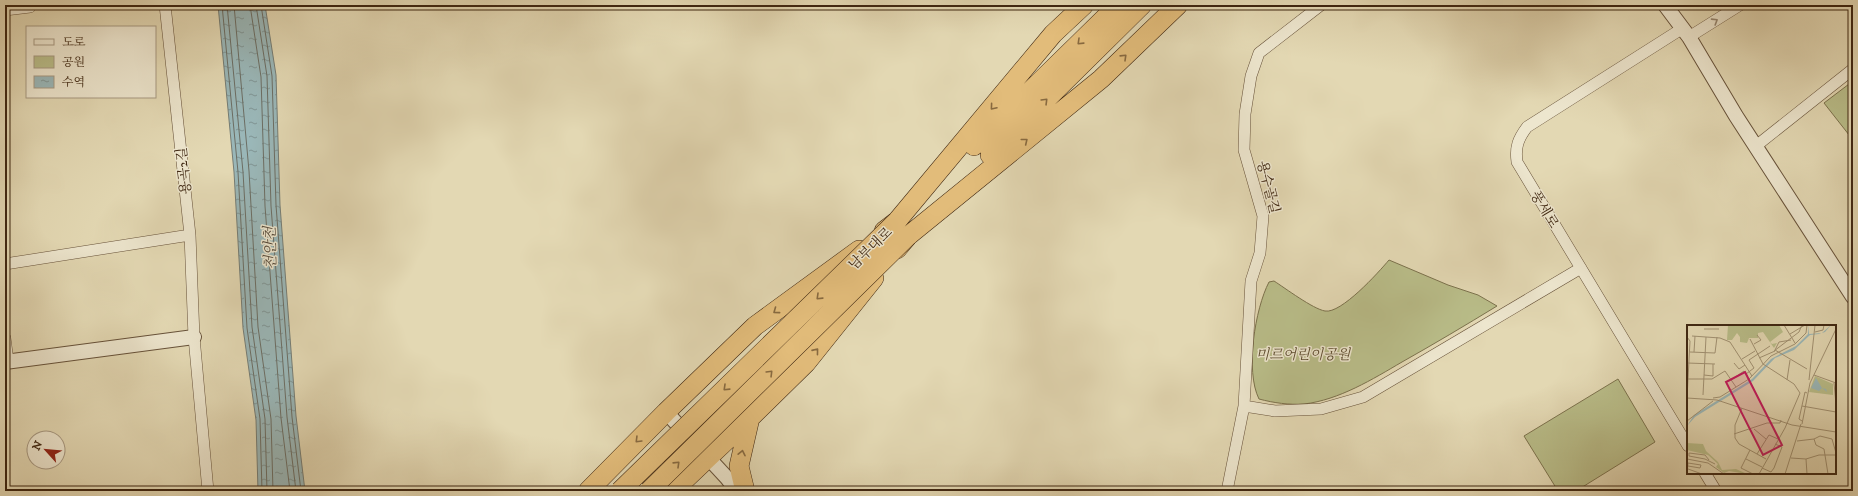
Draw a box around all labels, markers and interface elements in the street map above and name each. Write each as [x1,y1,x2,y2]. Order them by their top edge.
one-way arrow [1710,18,1717,25]
legend [26,26,156,98]
text: 도로 [62,35,86,50]
one-way arrow [1077,37,1085,45]
one-way arrow [1119,54,1127,62]
text: 공원 [62,55,85,70]
text: 수역 [62,75,85,90]
one-way arrow [1040,98,1048,106]
one-way arrow [990,102,997,110]
one-way arrow [1020,138,1027,145]
street label: 용곡2길 [173,146,195,195]
street label: 용수골길 [1253,159,1283,216]
street label: 풍세로 [1526,187,1563,232]
street label: 남부대로 [845,223,897,274]
water label: 천안천 [261,225,280,270]
one-way arrow [816,293,824,300]
one-way arrow [773,306,780,313]
inset map [1687,325,1836,474]
park label: 미르어린이공원 [1256,346,1352,364]
one-way arrow [811,349,818,356]
one-way arrow [765,370,773,378]
one-way arrow [723,383,731,391]
north arrow [26,430,66,470]
one-way arrow [635,435,643,443]
text: N [30,439,46,453]
one-way arrow [737,450,746,457]
one-way arrow [672,461,680,469]

